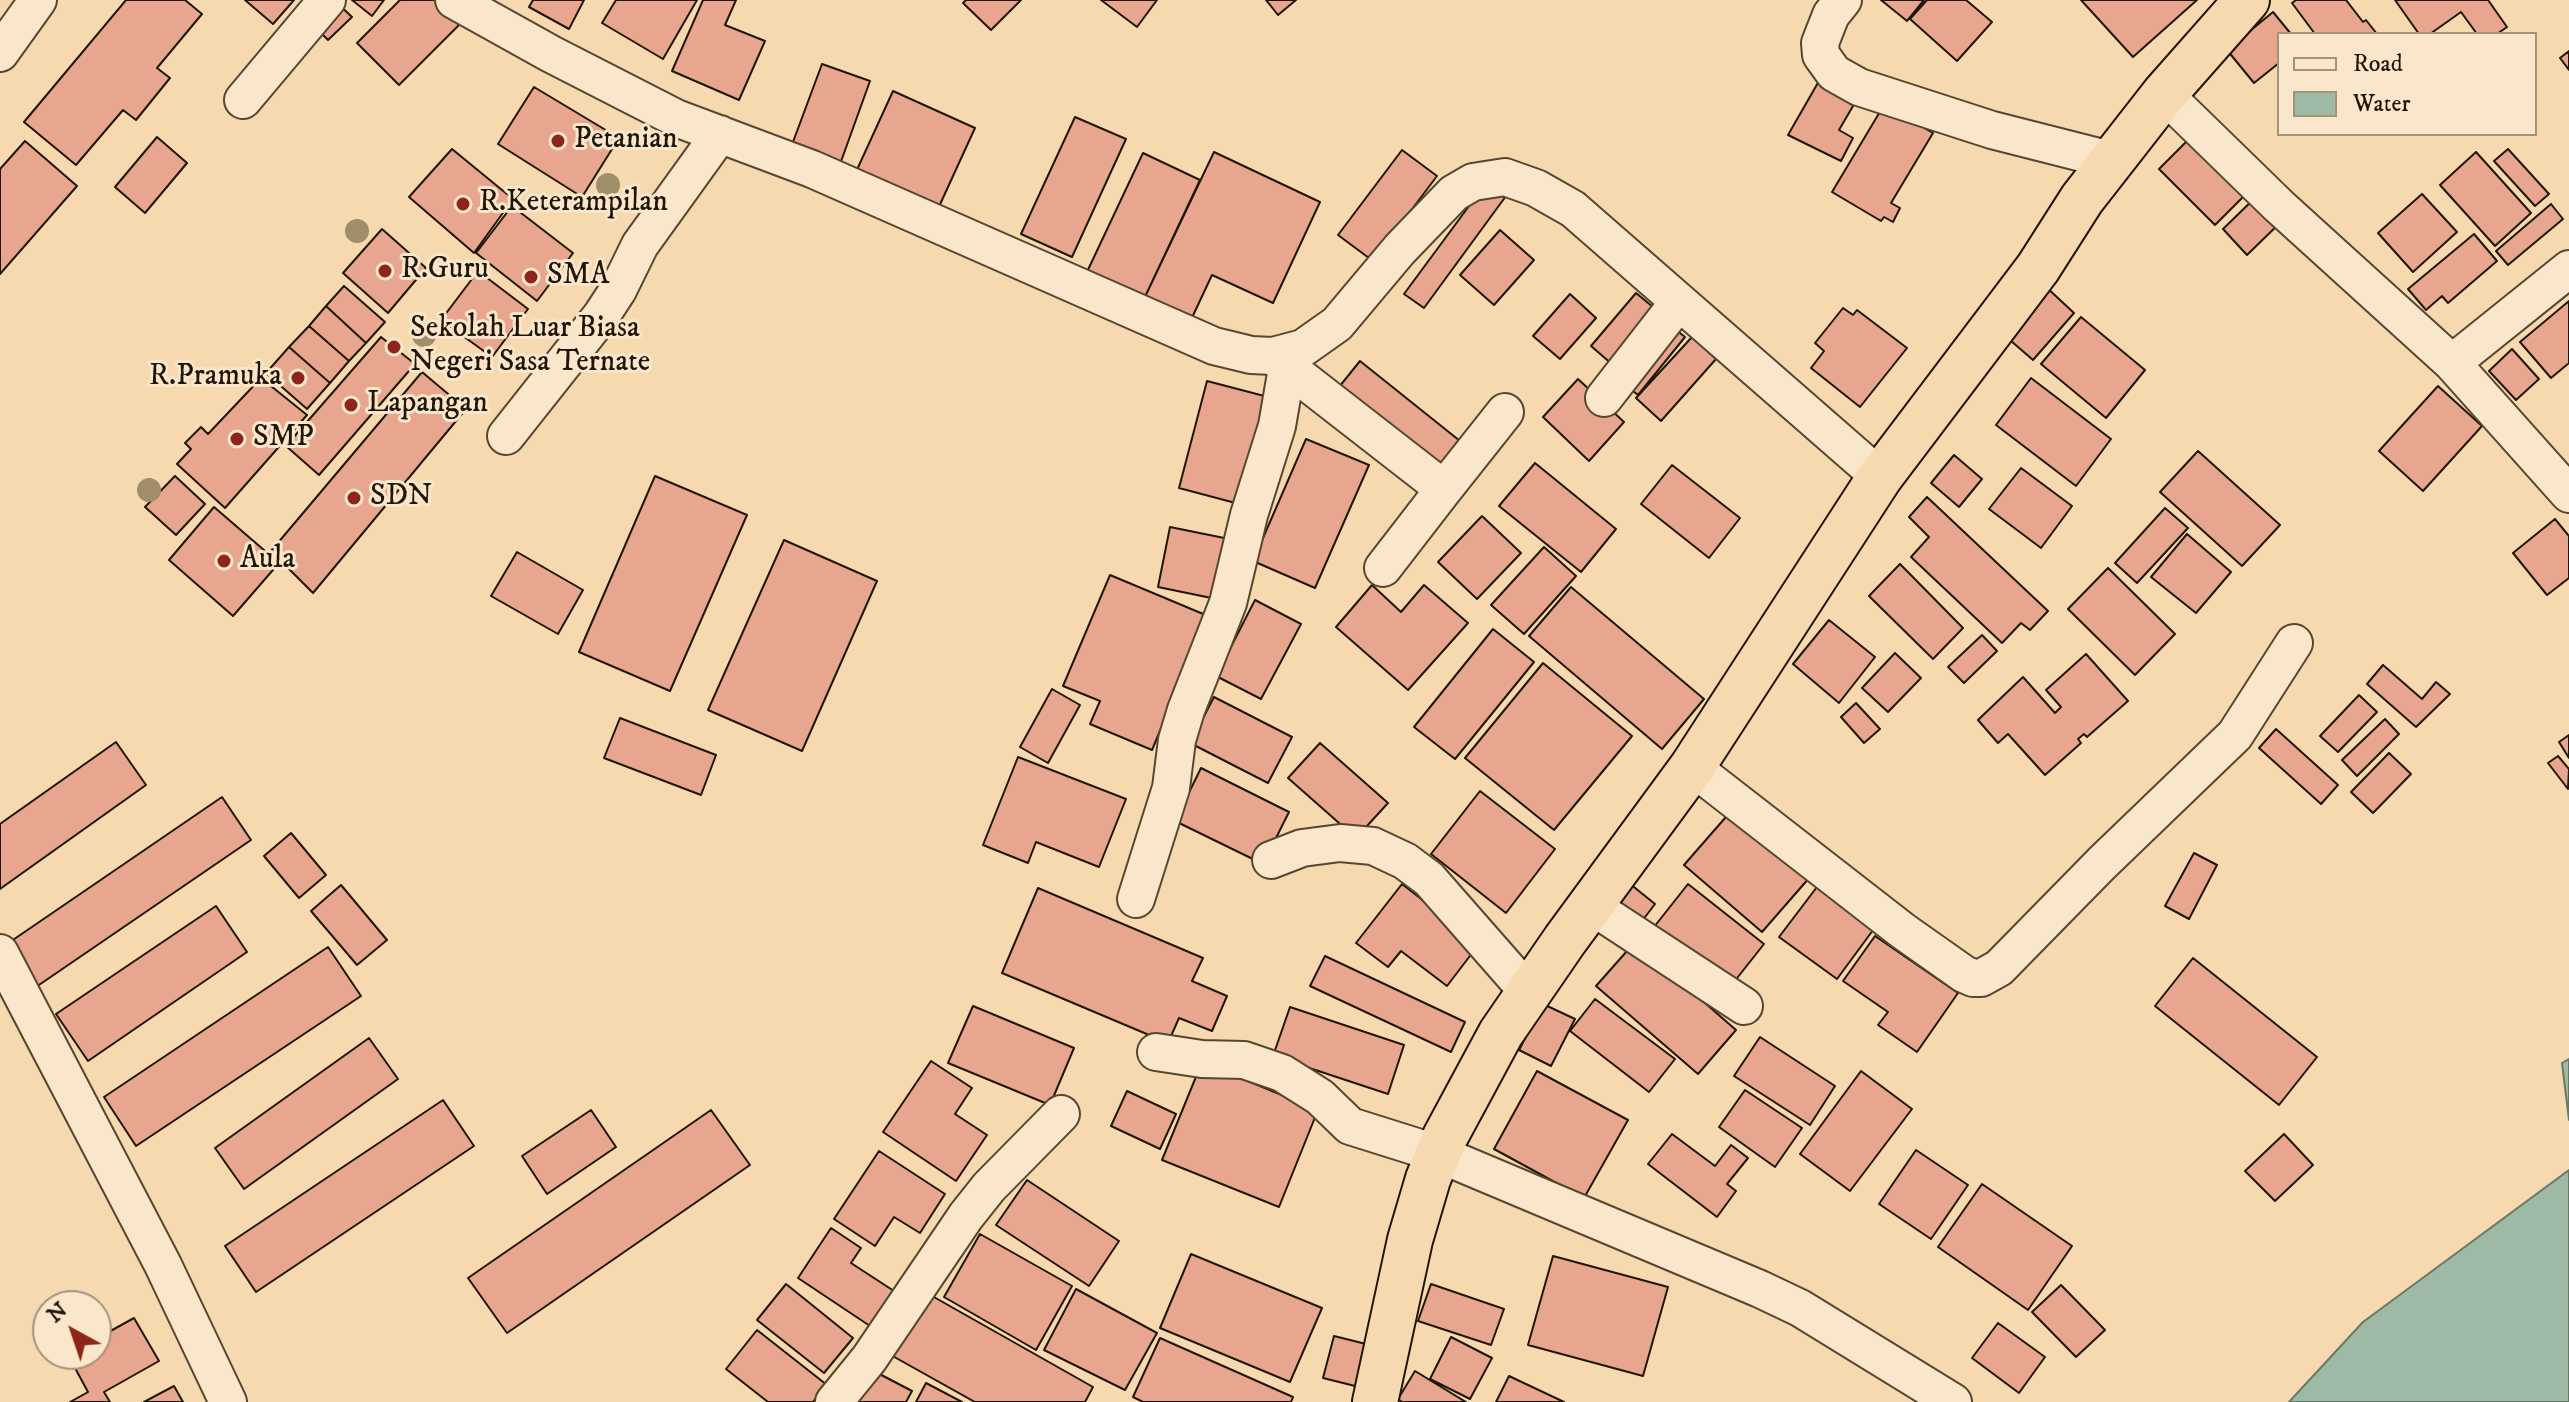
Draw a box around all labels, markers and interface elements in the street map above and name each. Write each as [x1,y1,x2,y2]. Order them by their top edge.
legend [2277,32,2537,136]
text: Road [2353,49,2403,79]
text: Water [2353,89,2410,119]
place label: Petanian [574,123,678,159]
marker: Petanian [549,132,567,150]
place label: R.Keterampilan [479,186,668,222]
marker: R.Keterampilan [454,195,472,213]
place label: R.Guru [401,253,489,289]
place label: SMA [547,259,609,295]
marker: R.Guru [376,262,394,280]
marker: SMA [522,268,540,286]
place label: Sekolah Luar Biasa Negeri Sasa Ternate [410,312,650,382]
marker: Sekolah Luar Biasa Negeri Sasa Ternate [385,338,403,356]
place label: R.Pramuka [149,360,282,396]
marker: R.Pramuka [289,369,307,387]
place label: Lapangan [367,387,488,423]
marker: Lapangan [342,396,360,414]
place label: SMP [253,421,314,457]
marker: SMP [228,430,246,448]
place label: SDN [370,480,432,516]
marker: SDN [345,489,363,507]
place label: Aula [240,543,295,579]
marker: Aula [215,552,233,570]
north arrow [32,1290,112,1370]
text: N [42,1297,73,1329]

